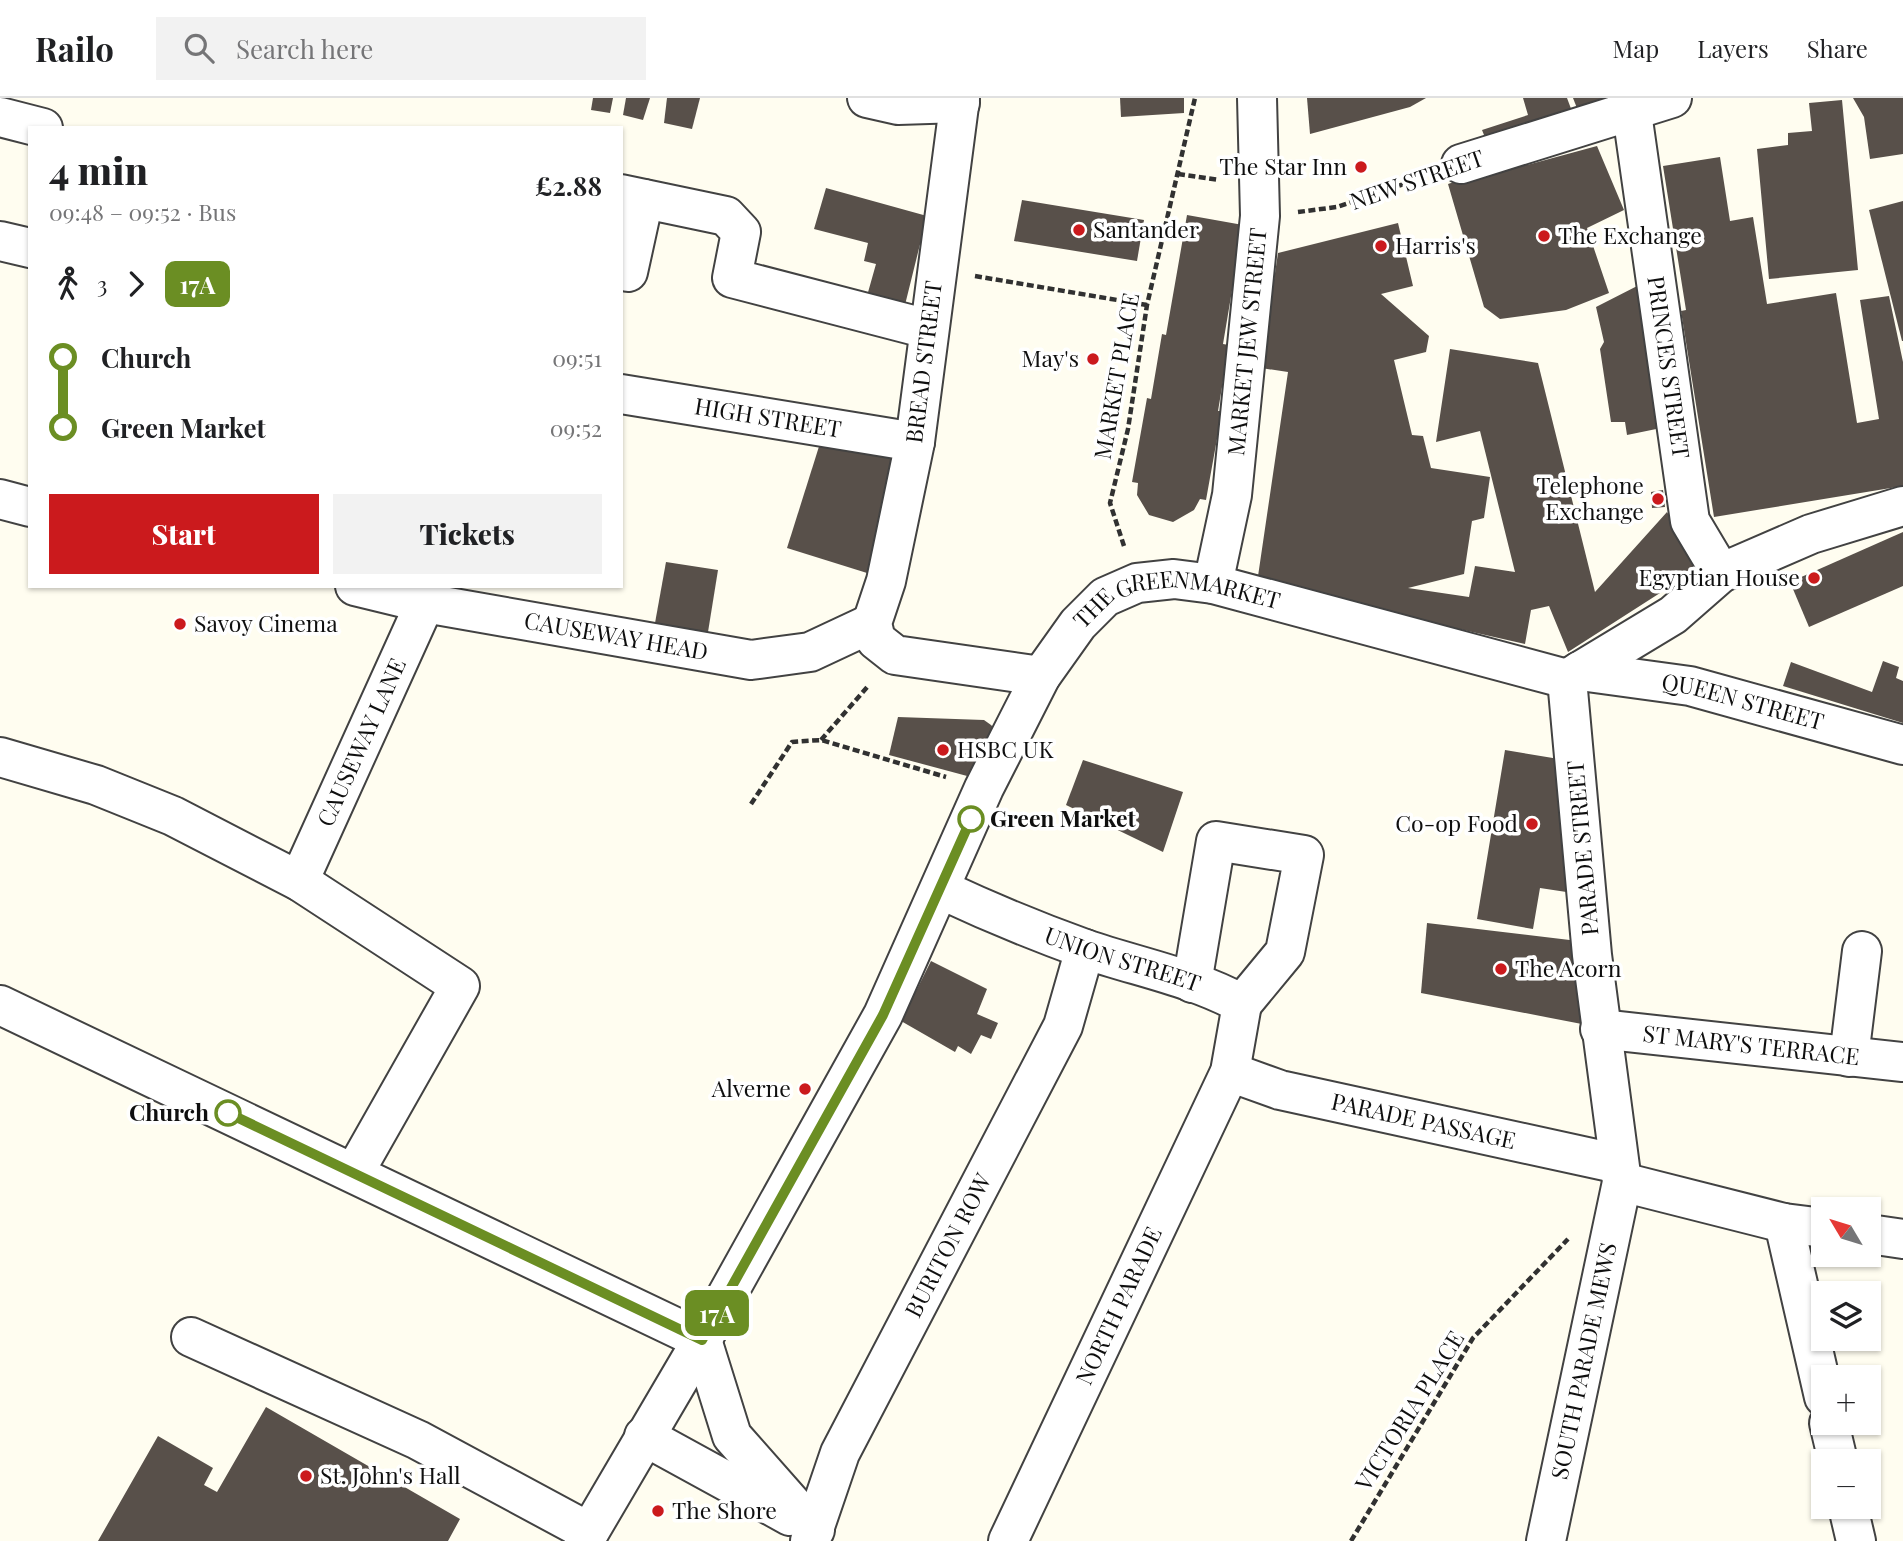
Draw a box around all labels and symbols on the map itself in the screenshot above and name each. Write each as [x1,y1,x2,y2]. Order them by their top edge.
street label: NEW STREET [1345,141,1488,216]
place label: The Star Inn [1219,150,1347,181]
marker: The Star Inn [1353,159,1369,175]
place label: Santander [1093,213,1199,244]
place label: The Exchange [1558,219,1702,250]
marker: Santander [1071,222,1087,238]
street label: MARKET JEW STREET [1219,226,1273,457]
marker: The Exchange [1536,228,1552,244]
place label: Harris's [1395,229,1476,260]
marker: Harris's [1373,238,1389,254]
street label: PRINCES STREET [1641,274,1698,461]
street label: BREAD STREET [897,279,948,445]
street label: MARKET PLACE [1086,290,1145,461]
place label: May's [1022,342,1079,373]
marker: May's [1085,351,1101,367]
street label: HIGH STREET [693,389,844,444]
place label: Telephone Exchange [1536,469,1644,526]
marker: Telephone Exchange [1650,491,1666,507]
place label: Egyptian House [1638,561,1800,592]
street label: THE GREENMARKET [1066,562,1284,634]
marker: Egyptian House [1806,570,1822,586]
street label: CAUSEWAY HEAD [522,604,711,666]
place label: Savoy Cinema [194,607,338,638]
marker: Savoy Cinema [172,616,188,632]
street label: CAUSEWAY LANE [309,653,412,831]
street label: QUEEN STREET [1660,665,1828,736]
place label: HSBC UK [957,733,1054,764]
marker: HSBC UK [935,742,951,758]
street label: PARADE STREET [1558,759,1605,937]
place label: Green Market [990,802,1137,833]
marker: Green Market [958,806,984,832]
place label: Co-op Food [1395,807,1518,838]
marker: Co-op Food [1524,816,1540,832]
street label: UNION STREET [1040,918,1205,998]
place label: The Acorn [1515,952,1622,983]
marker: The Acorn [1493,961,1509,977]
street label: ST MARY'S TERRACE [1641,1017,1861,1071]
place label: Alverne [711,1072,791,1103]
marker: Alverne [797,1081,813,1097]
street label: PARADE PASSAGE [1329,1085,1519,1155]
place label: Church [129,1096,209,1127]
marker: Church [215,1100,241,1126]
street label: BURITON ROW [897,1167,997,1322]
north arrow [1811,1197,1881,1267]
street label: NORTH PARADE [1067,1221,1168,1389]
street label: SOUTH PARADE MEWS [1542,1239,1623,1482]
line badge: 17A [677,1290,757,1336]
street label: VICTORIA PLACE [1347,1324,1470,1497]
place label: St. John's Hall [320,1459,461,1490]
marker: St. John's Hall [298,1468,314,1484]
place label: The Shore [672,1494,777,1525]
marker: The Shore [650,1503,666,1519]

